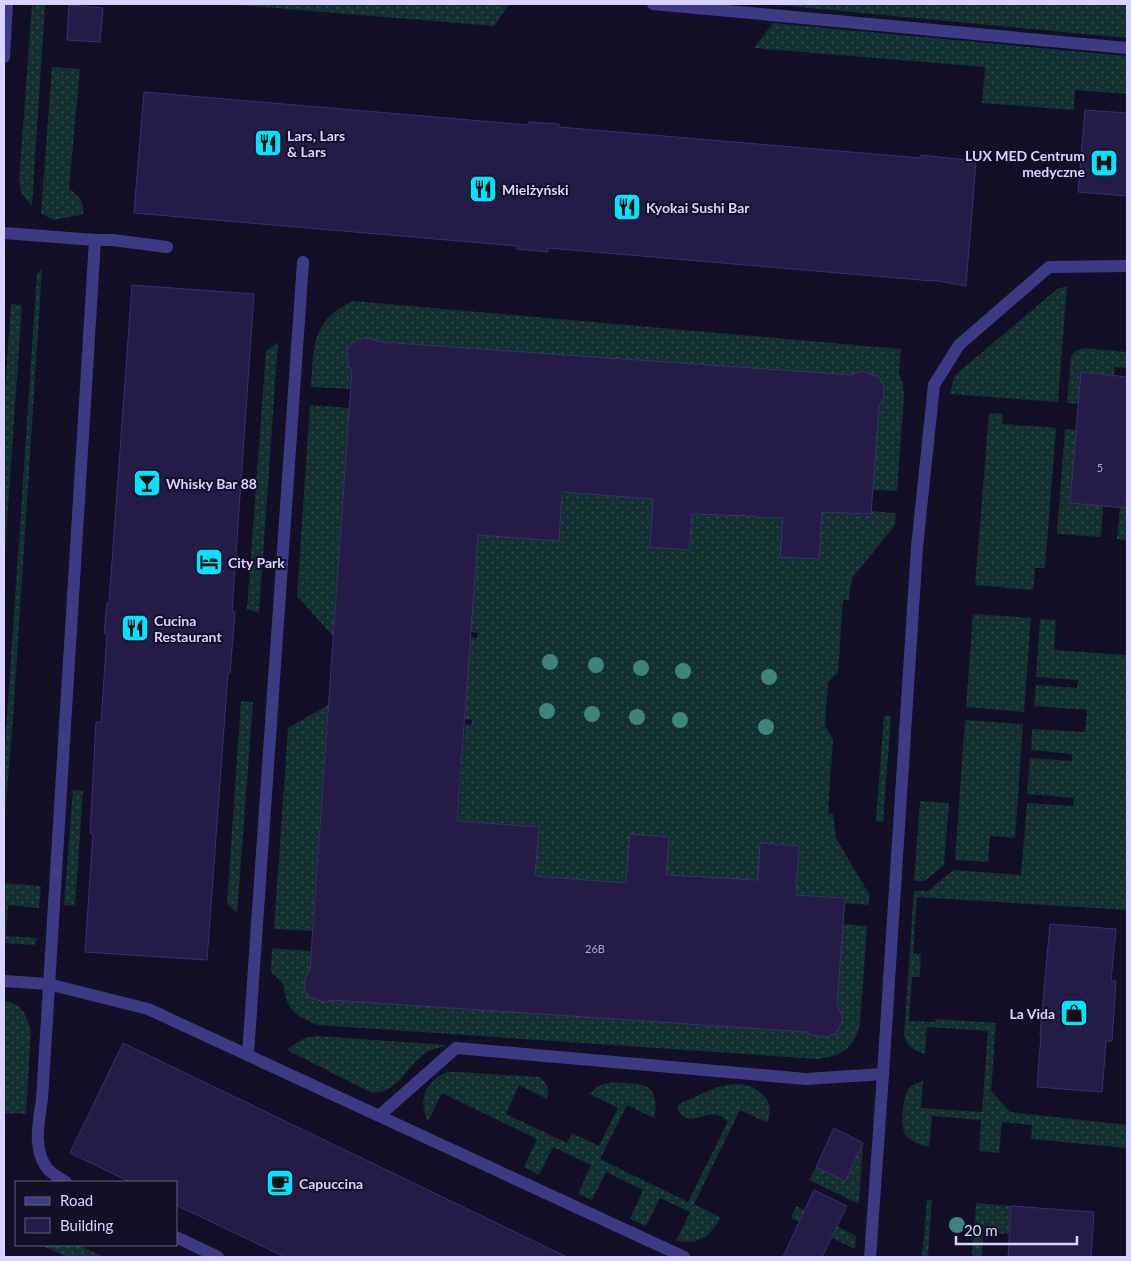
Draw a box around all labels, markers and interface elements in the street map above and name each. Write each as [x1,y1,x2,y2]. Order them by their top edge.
place label: Lars, Lars & Lars [287,127,345,160]
restaurant icon: Lars, Lars & Lars [253,128,283,158]
place label: LUX MED Centrum medyczne [965,147,1086,180]
hospital icon: LUX MED Centrum medyczne [1089,148,1119,178]
restaurant icon: Mielżyński [468,174,498,204]
place label: Mielżyński [502,181,569,198]
restaurant icon: Kyokai Sushi Bar [612,192,642,222]
place label: Kyokai Sushi Bar [646,199,750,216]
house number: 5 [1097,461,1103,474]
bar icon: Whisky Bar 88 [132,468,162,498]
place label: Whisky Bar 88 [166,475,257,492]
hotel icon: City Park [194,547,224,577]
place label: City Park [228,554,285,571]
place label: Cucina Restaurant [154,612,222,645]
restaurant icon: Cucina Restaurant [120,613,150,643]
house number: 26B [585,942,605,955]
shop icon: La Vida [1059,998,1089,1028]
place label: La Vida [1009,1005,1055,1022]
cafe icon: Capuccina [265,1168,295,1198]
place label: Capuccina [299,1175,363,1192]
legend [15,1181,178,1246]
text: Road [60,1191,93,1209]
scale bar [956,1214,1077,1246]
text: Building [60,1216,113,1234]
text: 20 m [964,1221,998,1239]

